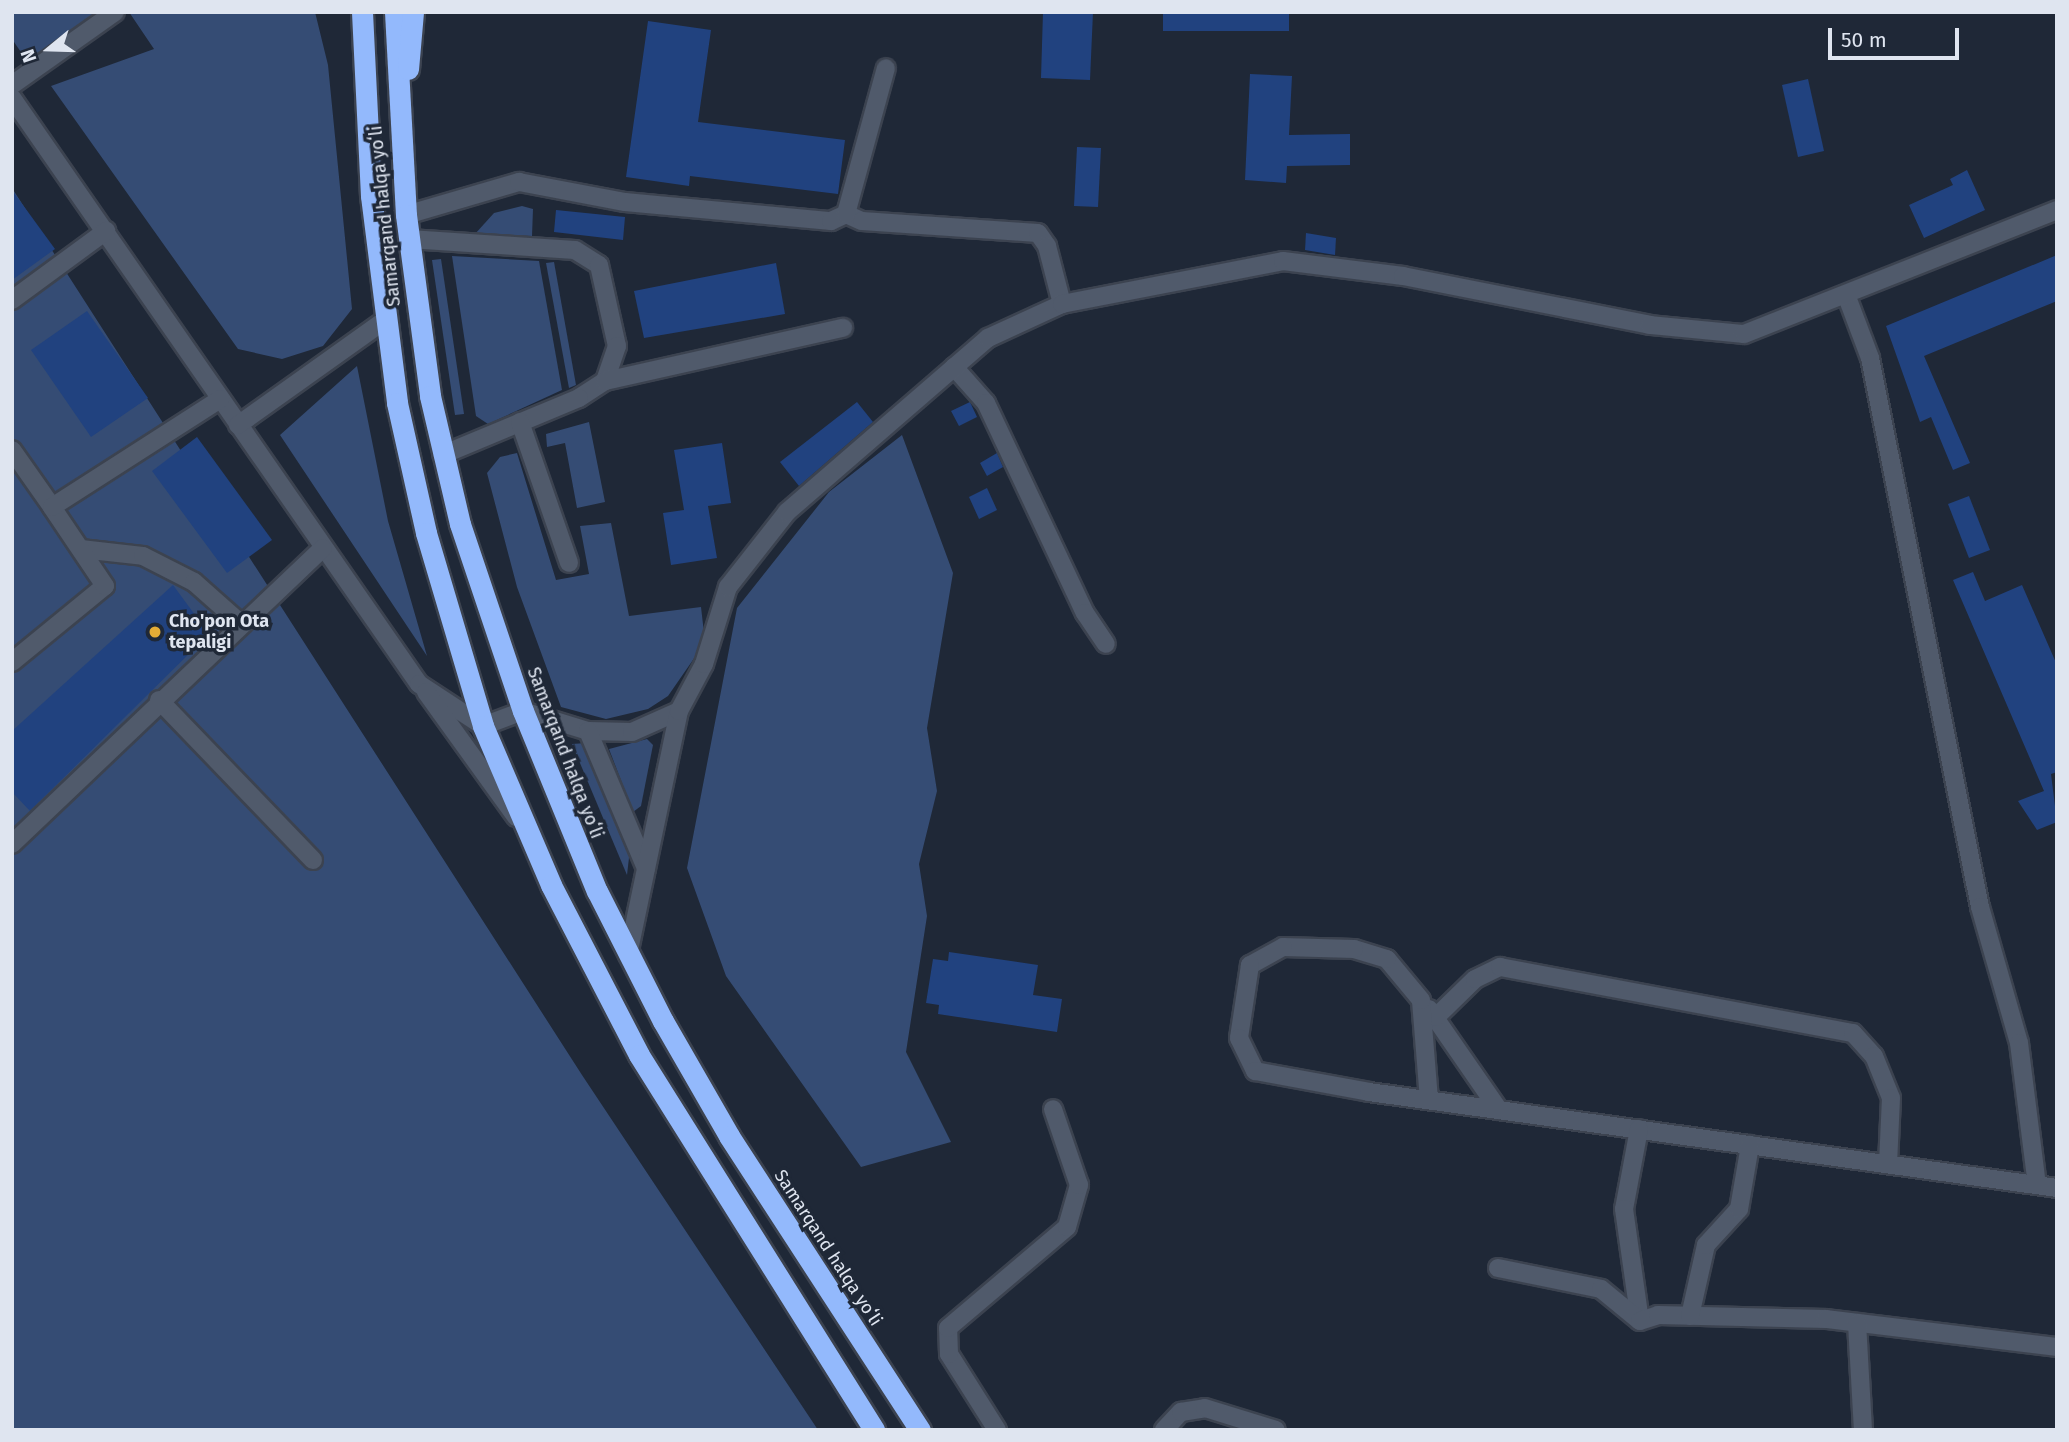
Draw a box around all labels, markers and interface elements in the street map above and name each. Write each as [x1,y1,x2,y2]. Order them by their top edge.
north arrow [14,14,84,84]
scale bar [1831,14,1962,58]
text: 50 m [1841,27,1887,53]
text: N [16,46,42,66]
street label: Samarqand halqa yoʻli [365,124,405,308]
place label: Cho'pon Ota tepaligi [169,611,269,654]
marker: Cho'pon Ota tepaligi [147,624,163,640]
street label: Samarqand halqa yoʻli [522,664,608,842]
street label: Samarqand halqa yoʻli [769,1166,887,1330]

